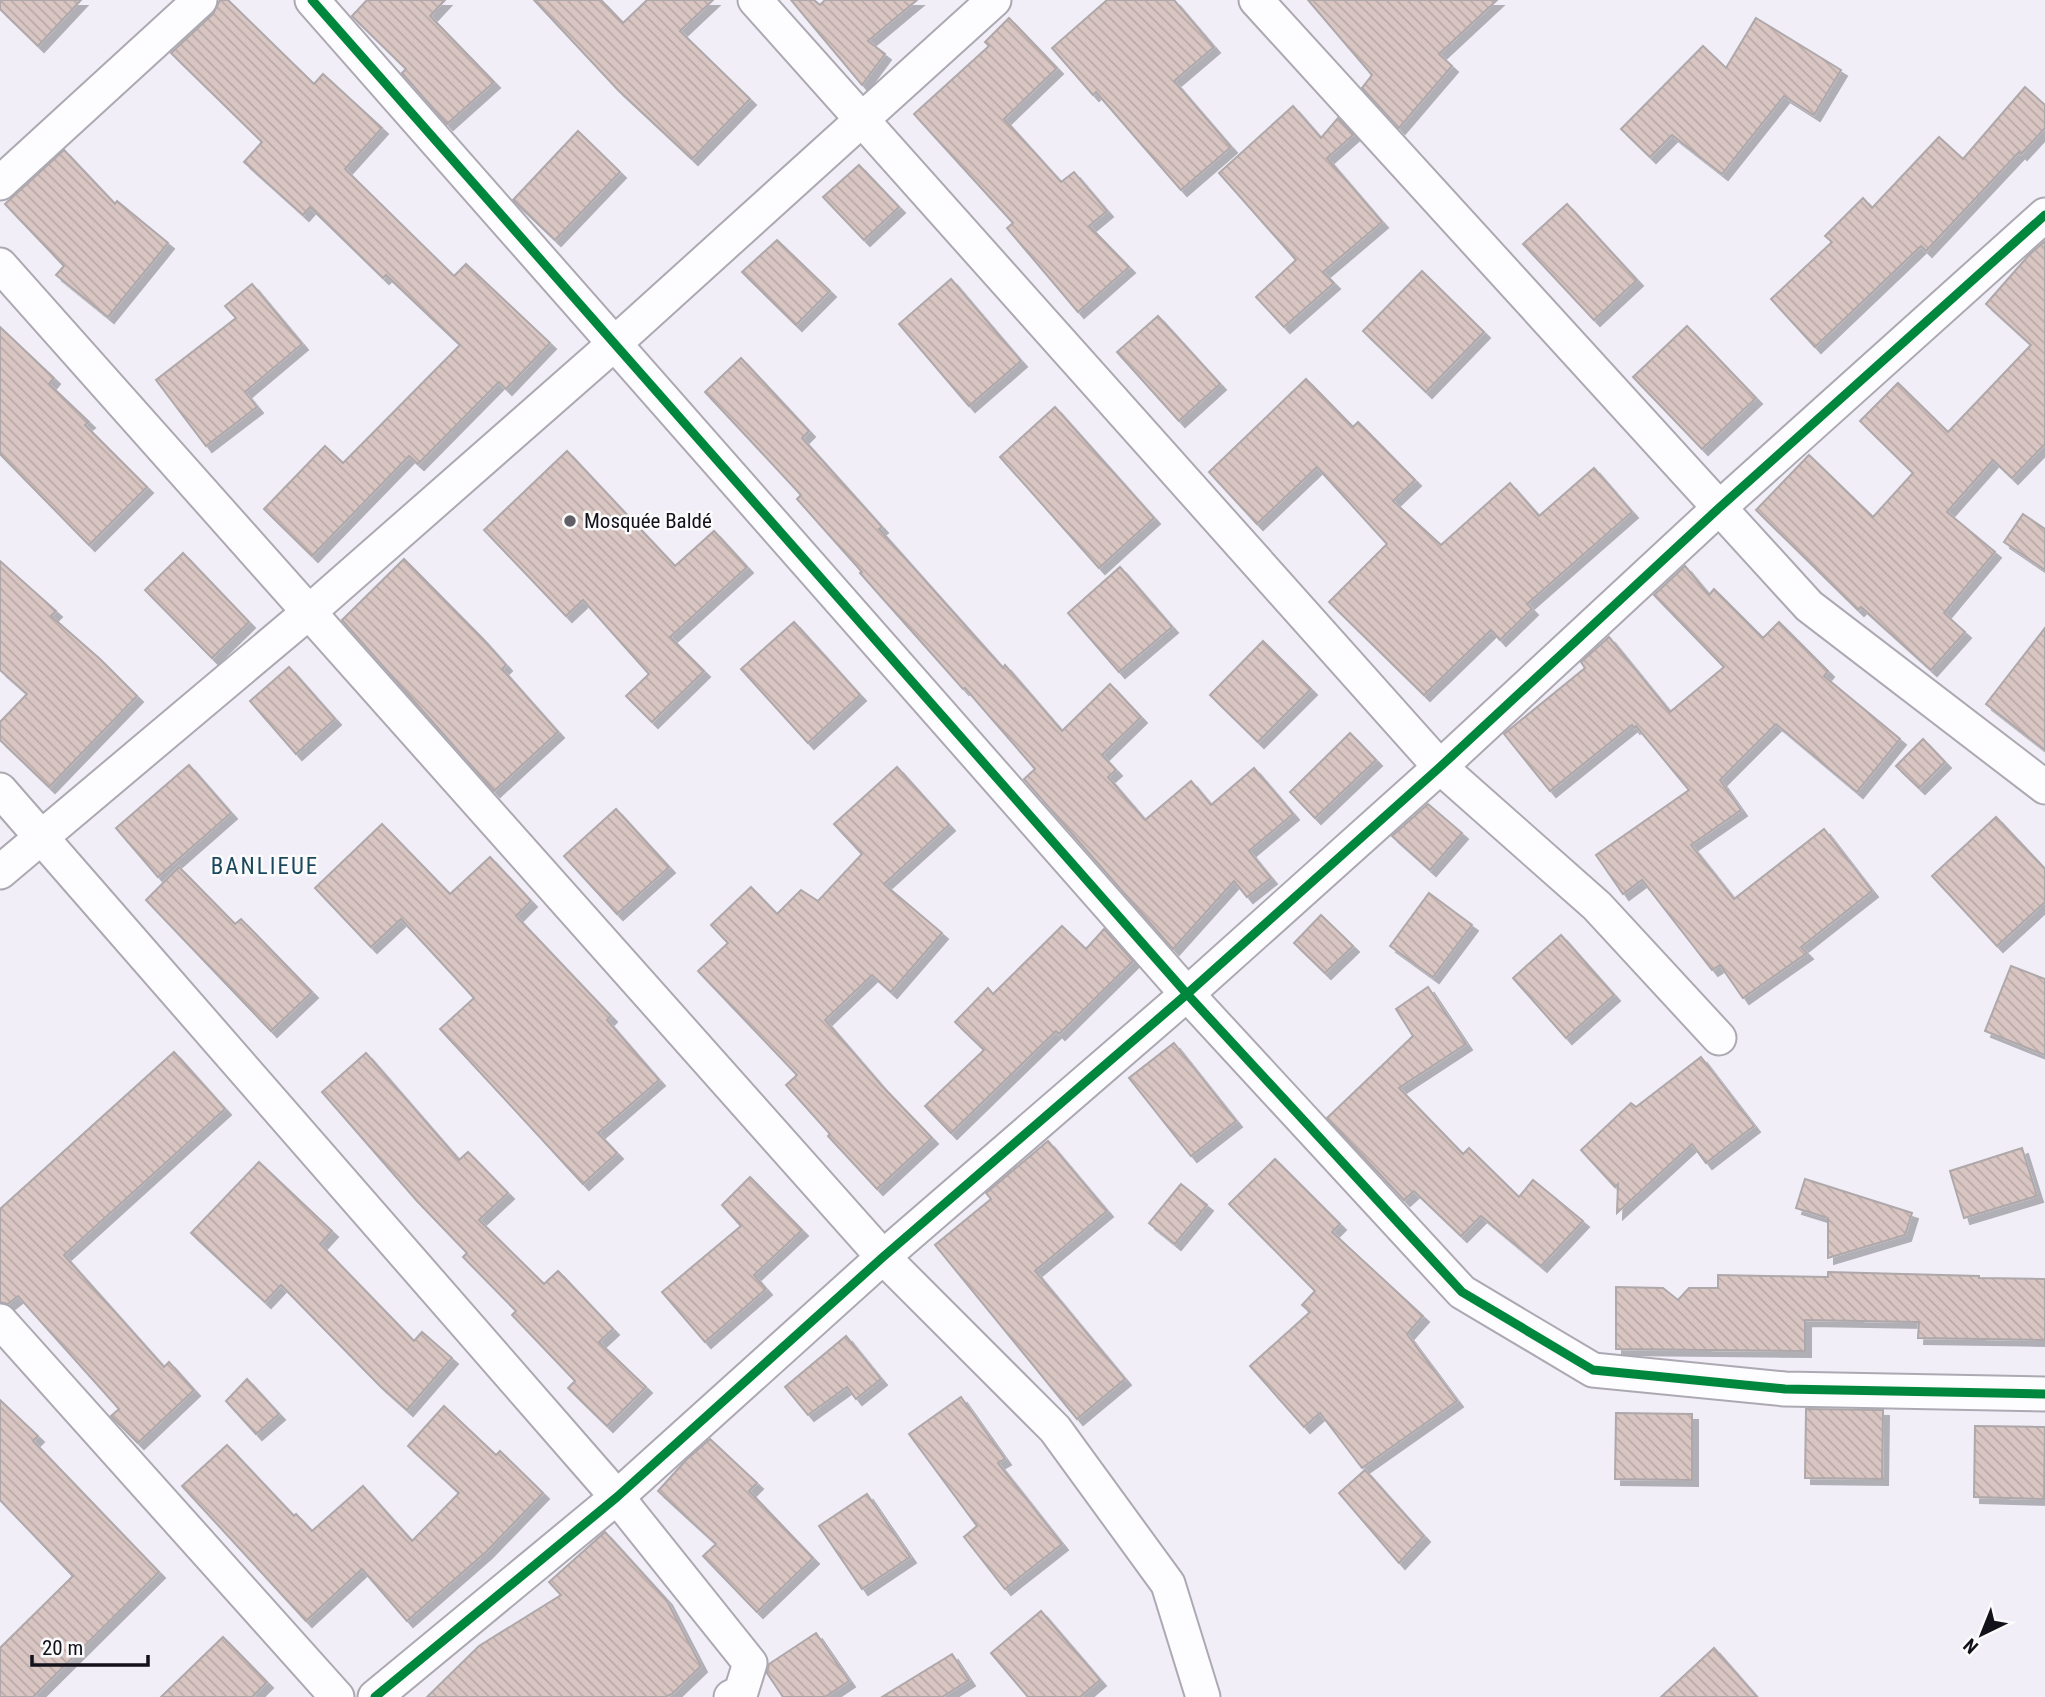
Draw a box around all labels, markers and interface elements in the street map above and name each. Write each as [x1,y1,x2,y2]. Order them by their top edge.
place label: Mosquée Baldé [584,509,712,533]
marker: Mosquée Baldé [562,513,578,529]
district label: BANLIEUE [211,853,319,880]
north arrow [1947,1599,2017,1669]
scale bar [32,1624,147,1668]
text: N [1959,1634,1983,1658]
text: 20 m [42,1636,83,1660]

